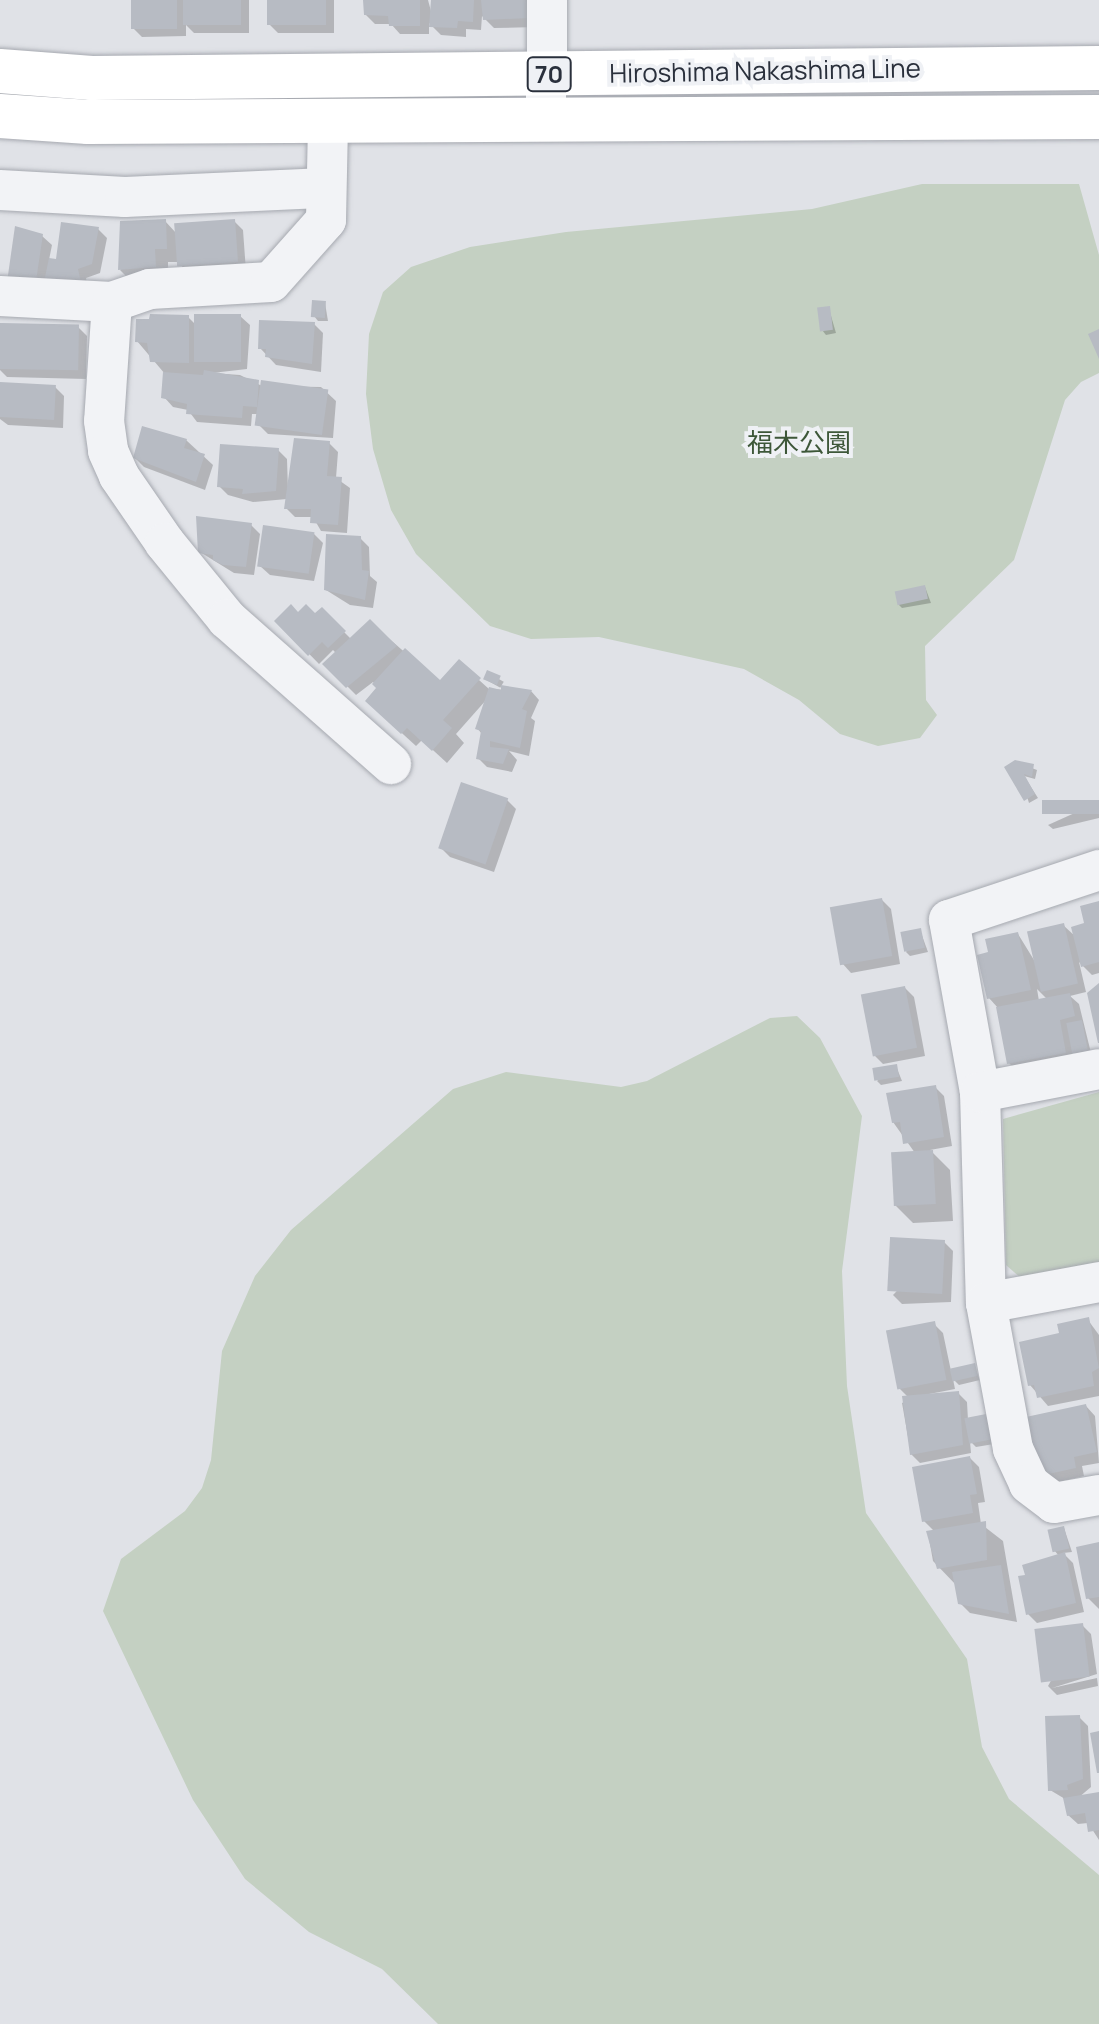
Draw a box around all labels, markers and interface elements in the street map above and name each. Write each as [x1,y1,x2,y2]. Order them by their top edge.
street label: Hiroshima Nakashima Line [609,53,921,89]
road number: 70 [525,54,573,94]
park label: 福木公園 [747,427,851,459]

